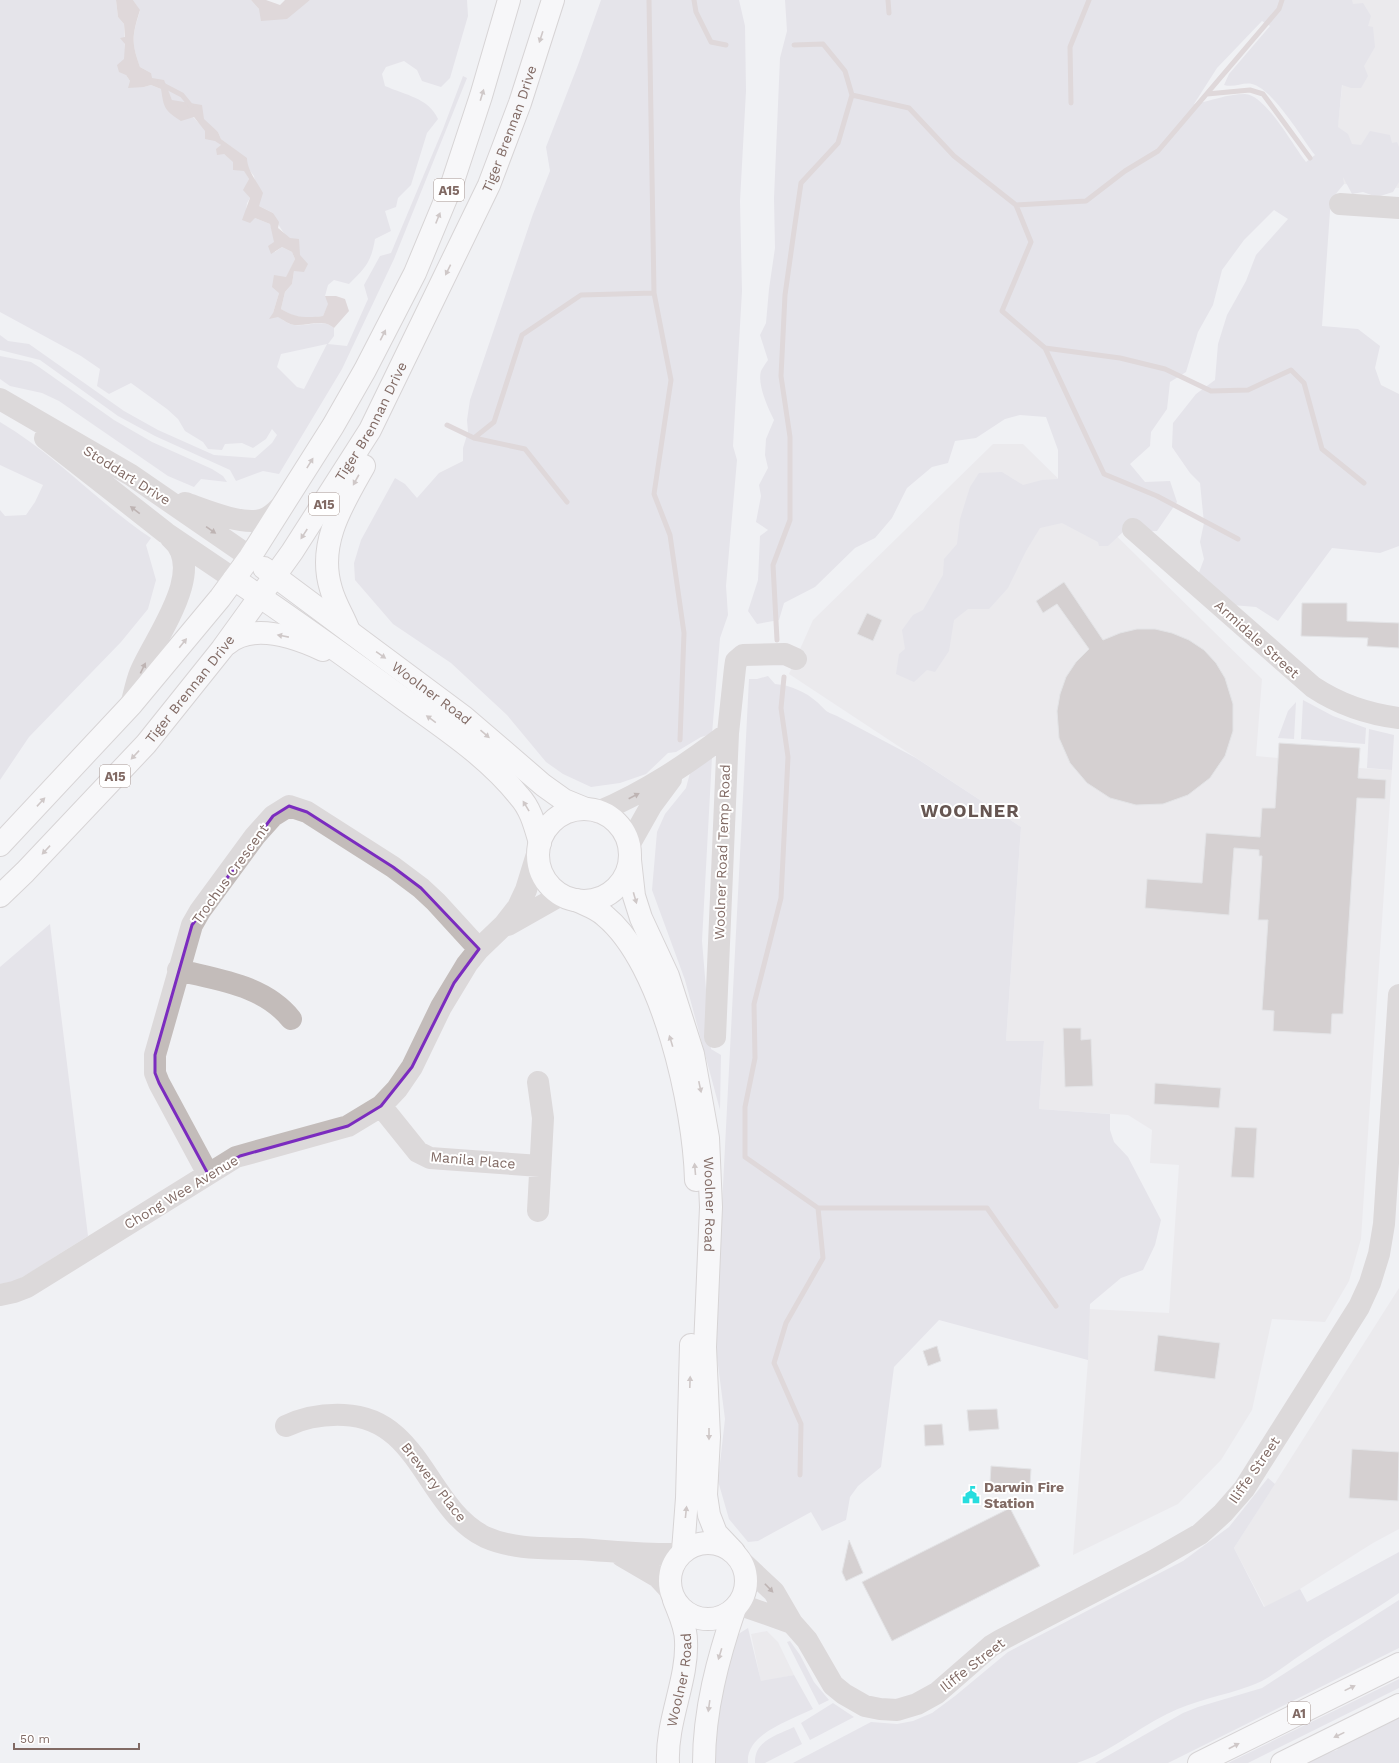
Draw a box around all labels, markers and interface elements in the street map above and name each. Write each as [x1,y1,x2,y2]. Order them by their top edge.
one-way arrow [538,31,544,43]
street label: Tiger Brennan Drive [479,63,540,195]
one-way arrow [479,89,485,101]
road number: A15 [434,179,464,201]
one-way arrow [435,212,441,223]
one-way arrow [445,265,451,276]
one-way arrow [380,330,386,341]
street label: Tiger Brennan Drive [332,359,410,484]
street label: Stoddart Drive [81,442,173,508]
one-way arrow [307,457,314,469]
one-way arrow [352,474,359,486]
road number: A15 [309,493,339,515]
one-way arrow [130,506,140,514]
one-way arrow [206,526,217,534]
one-way arrow [300,529,308,539]
street label: Armidale Street [1212,597,1303,681]
street label: Tiger Brennan Drive [142,632,238,746]
one-way arrow [276,633,289,639]
one-way arrow [179,638,188,649]
one-way arrow [376,651,387,659]
street label: Woolner Road [389,658,475,728]
one-way arrow [140,663,146,674]
one-way arrow [425,715,436,723]
one-way arrow [480,729,489,738]
one-way arrow [131,750,140,760]
street label: Woolner Road Temp Road [711,764,733,940]
road number: A15 [100,765,130,787]
one-way arrow [628,792,639,799]
one-way arrow [36,797,46,807]
one-way arrow [523,800,530,812]
district label: WOOLNER [920,800,1020,821]
street label: Trochus Crescent [188,821,272,927]
one-way arrow [42,845,51,855]
one-way arrow [632,892,638,904]
one-way arrow [668,1035,674,1047]
one-way arrow [697,1081,703,1093]
street label: Manila Place [430,1148,516,1172]
street label: Chong Wee Avenue [121,1152,241,1232]
street label: Woolner Road [701,1157,719,1252]
one-way arrow [692,1163,699,1175]
one-way arrow [687,1375,693,1388]
one-way arrow [706,1428,712,1441]
street label: Iliffe Street [1225,1433,1283,1506]
street label: Brewery Place [398,1439,470,1525]
place label: Darwin Fire Station [984,1479,1064,1511]
public building icon: Darwin Fire Station [961,1485,981,1505]
one-way arrow [683,1506,689,1518]
one-way arrow [765,1583,774,1593]
street label: Woolner Road [663,1633,694,1728]
street label: Iliffe Street [936,1635,1008,1695]
one-way arrow [717,1649,723,1661]
one-way arrow [1345,1685,1356,1691]
one-way arrow [706,1700,712,1712]
road number: A1 [1288,1702,1310,1724]
scale bar [14,1725,139,1751]
one-way arrow [1333,1731,1345,1738]
text: 50 m [20,1732,50,1746]
one-way arrow [1228,1742,1240,1749]

